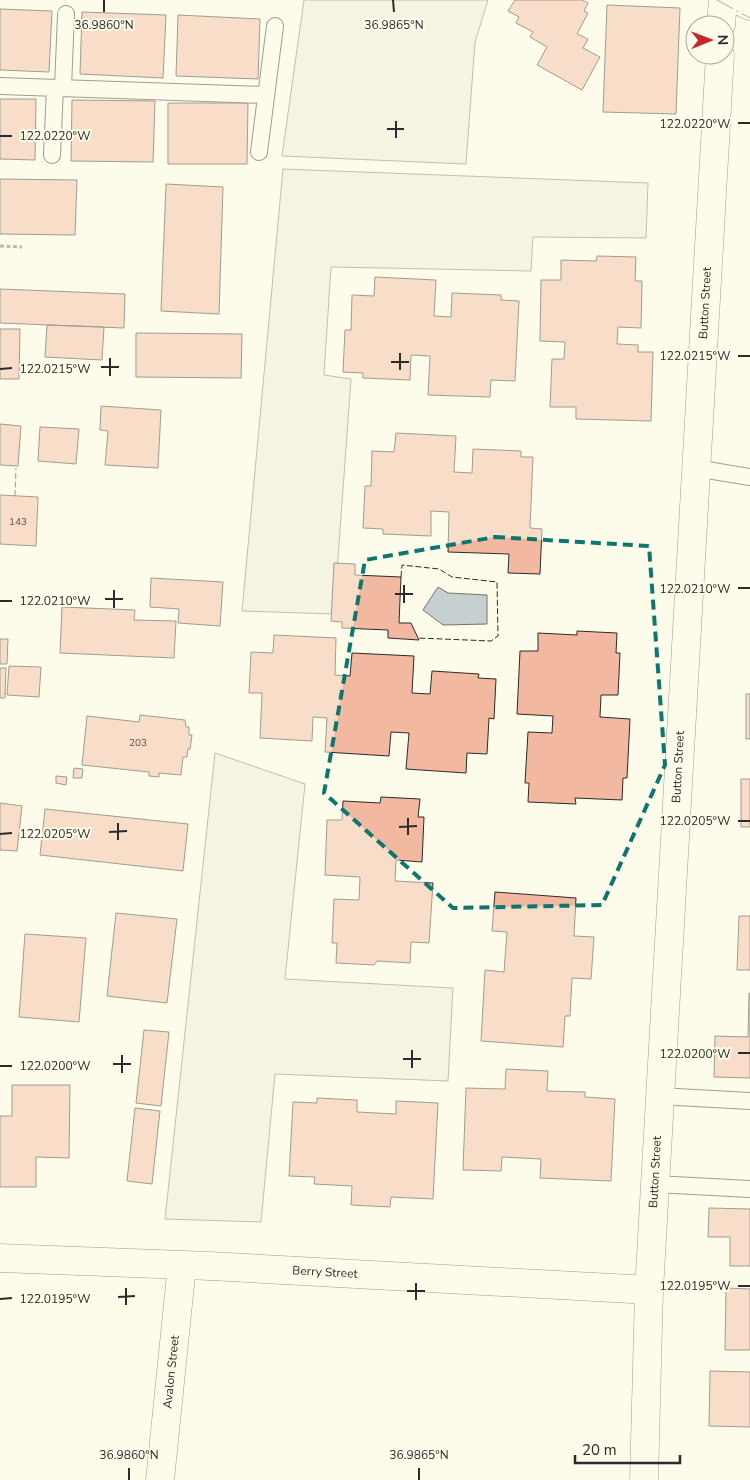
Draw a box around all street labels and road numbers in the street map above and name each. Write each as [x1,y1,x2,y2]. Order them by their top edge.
street label: Button Street [695,266,715,340]
street label: Button Street [668,730,688,804]
street label: Button Street [645,1135,665,1209]
street label: Berry Street [292,1262,359,1282]
street label: Avalon Street [159,1334,183,1409]

